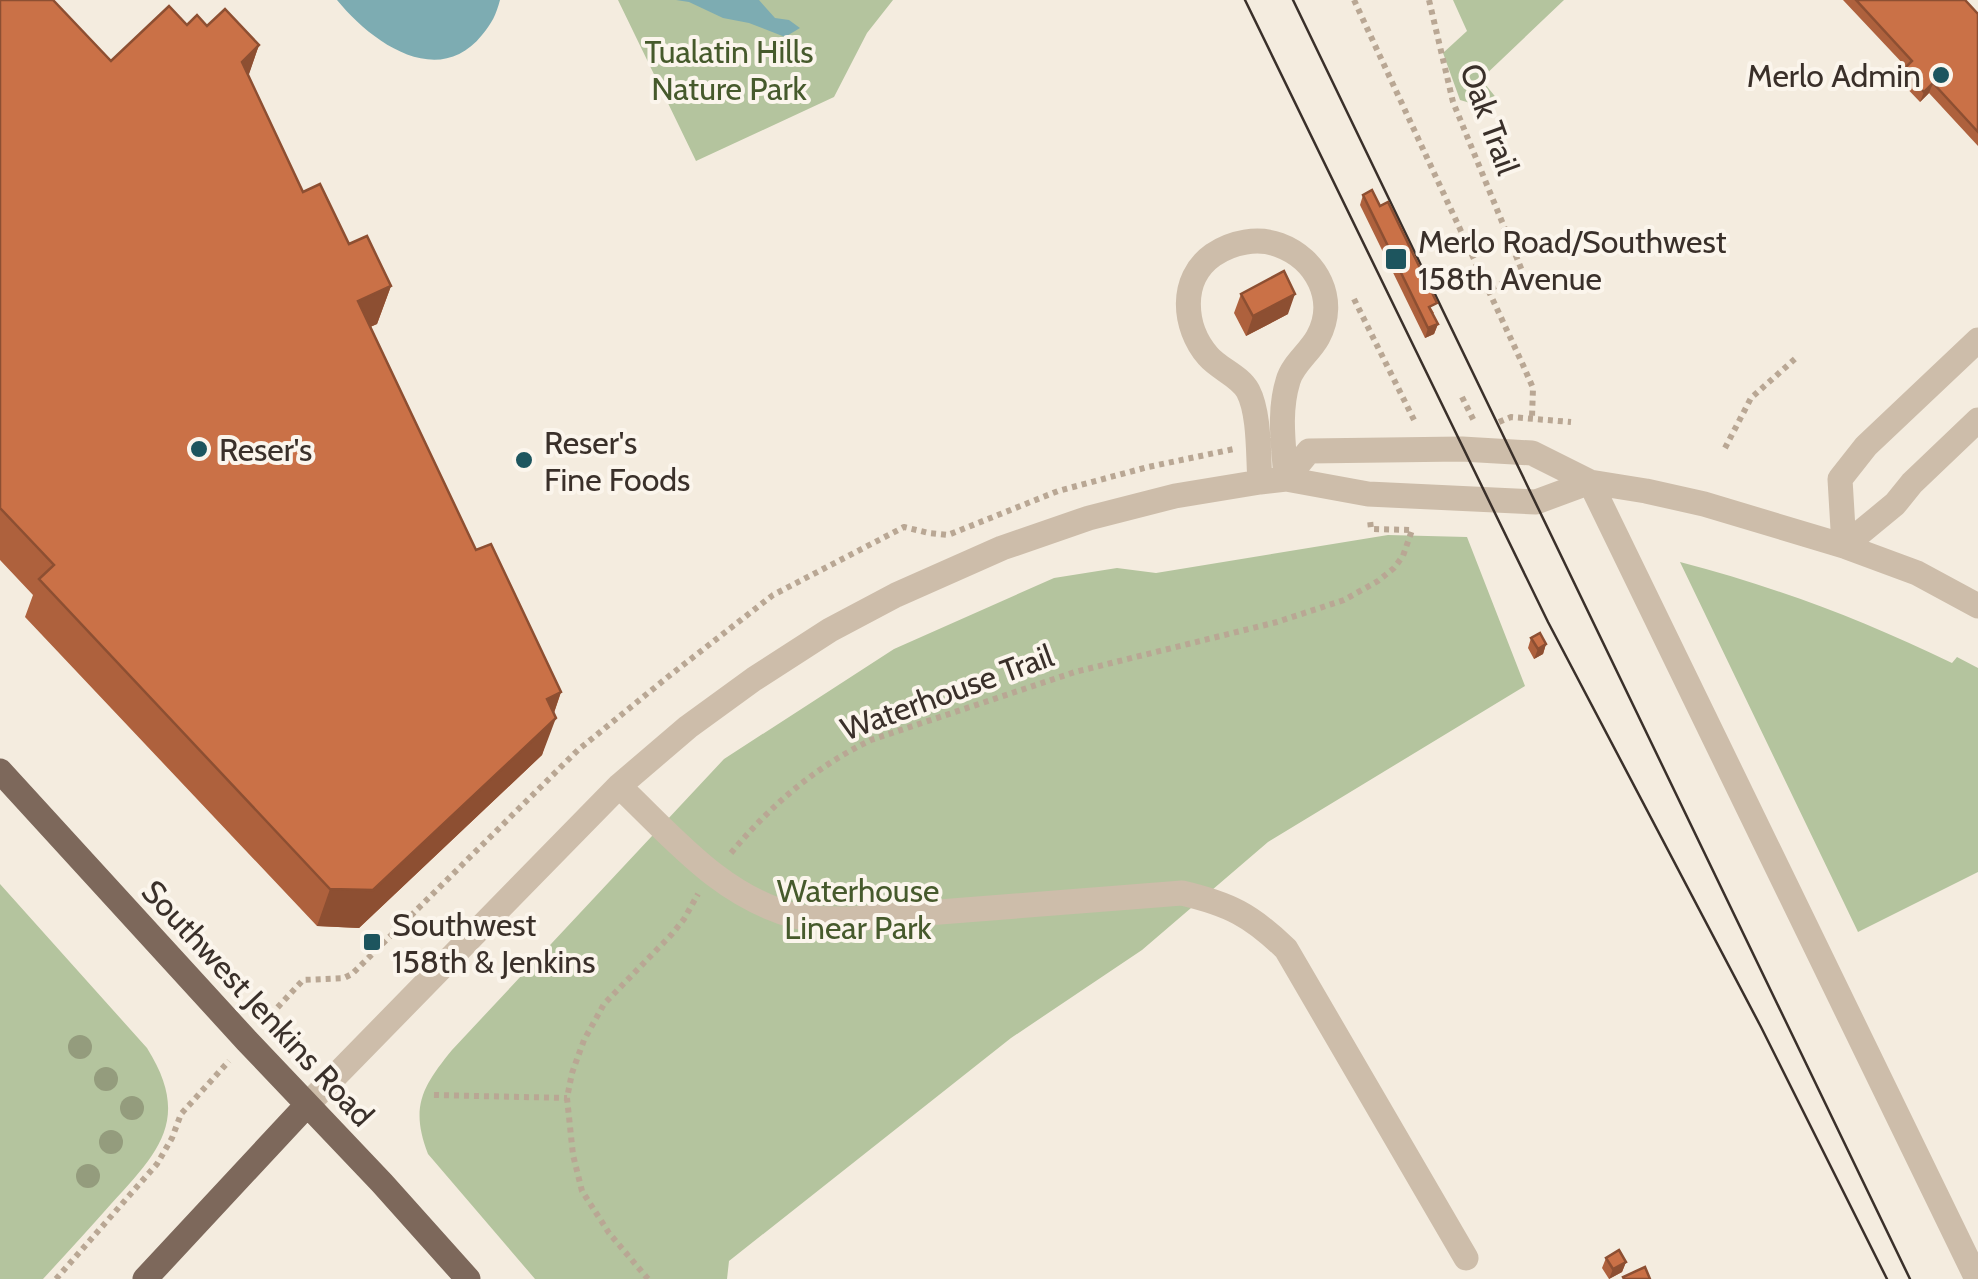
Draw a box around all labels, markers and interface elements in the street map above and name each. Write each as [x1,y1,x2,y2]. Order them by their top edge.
park label: Tualatin Hills Nature Park [644,32,814,108]
place label: Merlo Admin [1747,56,1921,95]
street label: Oak Trail [1452,58,1528,180]
marker: Merlo Admin [1930,64,1952,86]
place label: Merlo Road/Southwest 158th Avenue [1418,222,1727,298]
marker: Merlo Road/Southwest 158th Avenue [1383,246,1409,272]
place label: Reser's Fine Foods [544,423,690,499]
place label: Reser's [219,430,312,469]
marker: Reser's [188,438,210,460]
marker: Reser's Fine Foods [513,449,535,471]
street label: Waterhouse Trail [835,635,1059,749]
park label: Waterhouse Linear Park [777,871,939,947]
street label: Southwest Jenkins Road [134,872,382,1134]
place label: Southwest 158th & Jenkins [392,905,595,981]
marker: Southwest 158th & Jenkins [361,931,383,953]

